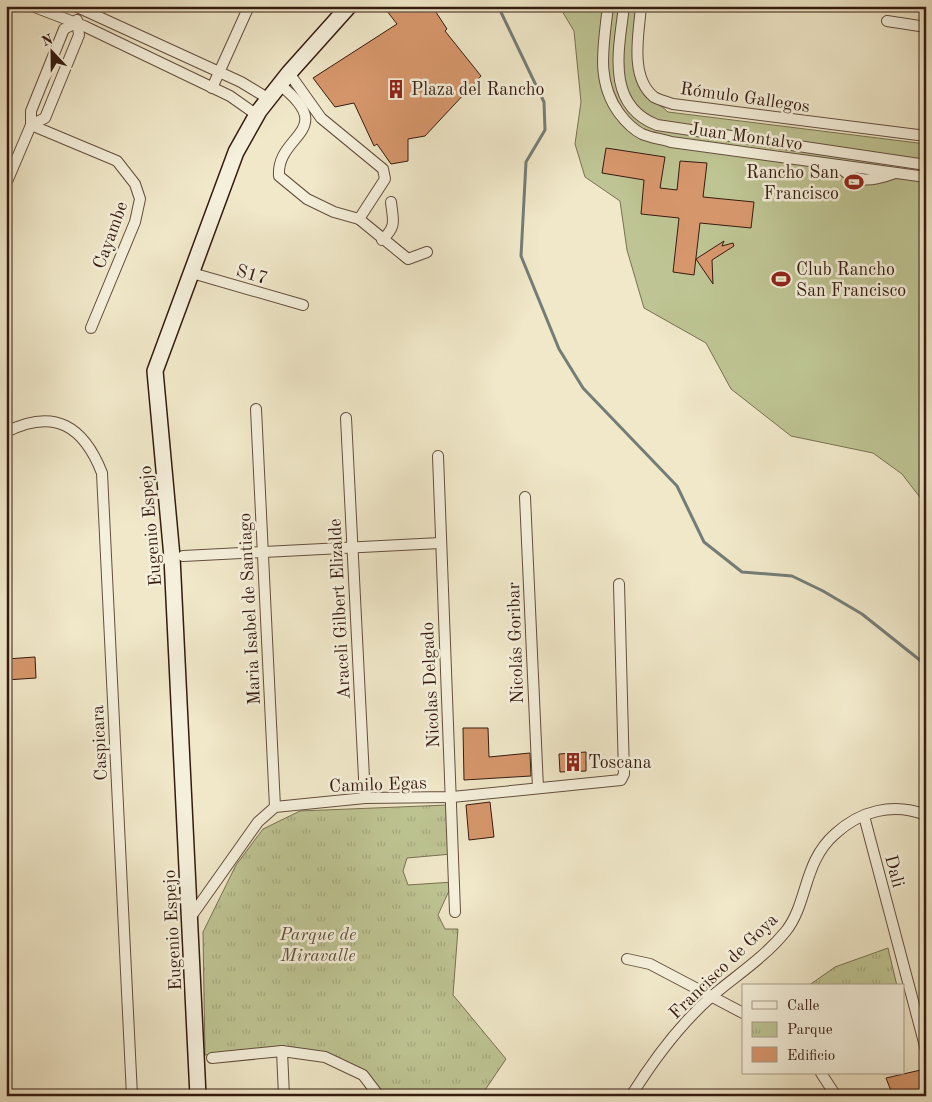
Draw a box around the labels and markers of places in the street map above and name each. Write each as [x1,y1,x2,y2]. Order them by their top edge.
building icon: Plaza del Rancho [385,78,407,100]
place label: Plaza del Rancho [411,81,545,99]
place label: Rancho San Francisco [746,164,839,203]
sports icon: Rancho San Francisco [843,171,865,193]
place label: Club Rancho San Francisco [796,261,906,300]
sports icon: Club Rancho San Francisco [770,268,792,290]
building icon: Toscana [562,751,584,773]
place label: Toscana [588,754,652,772]

